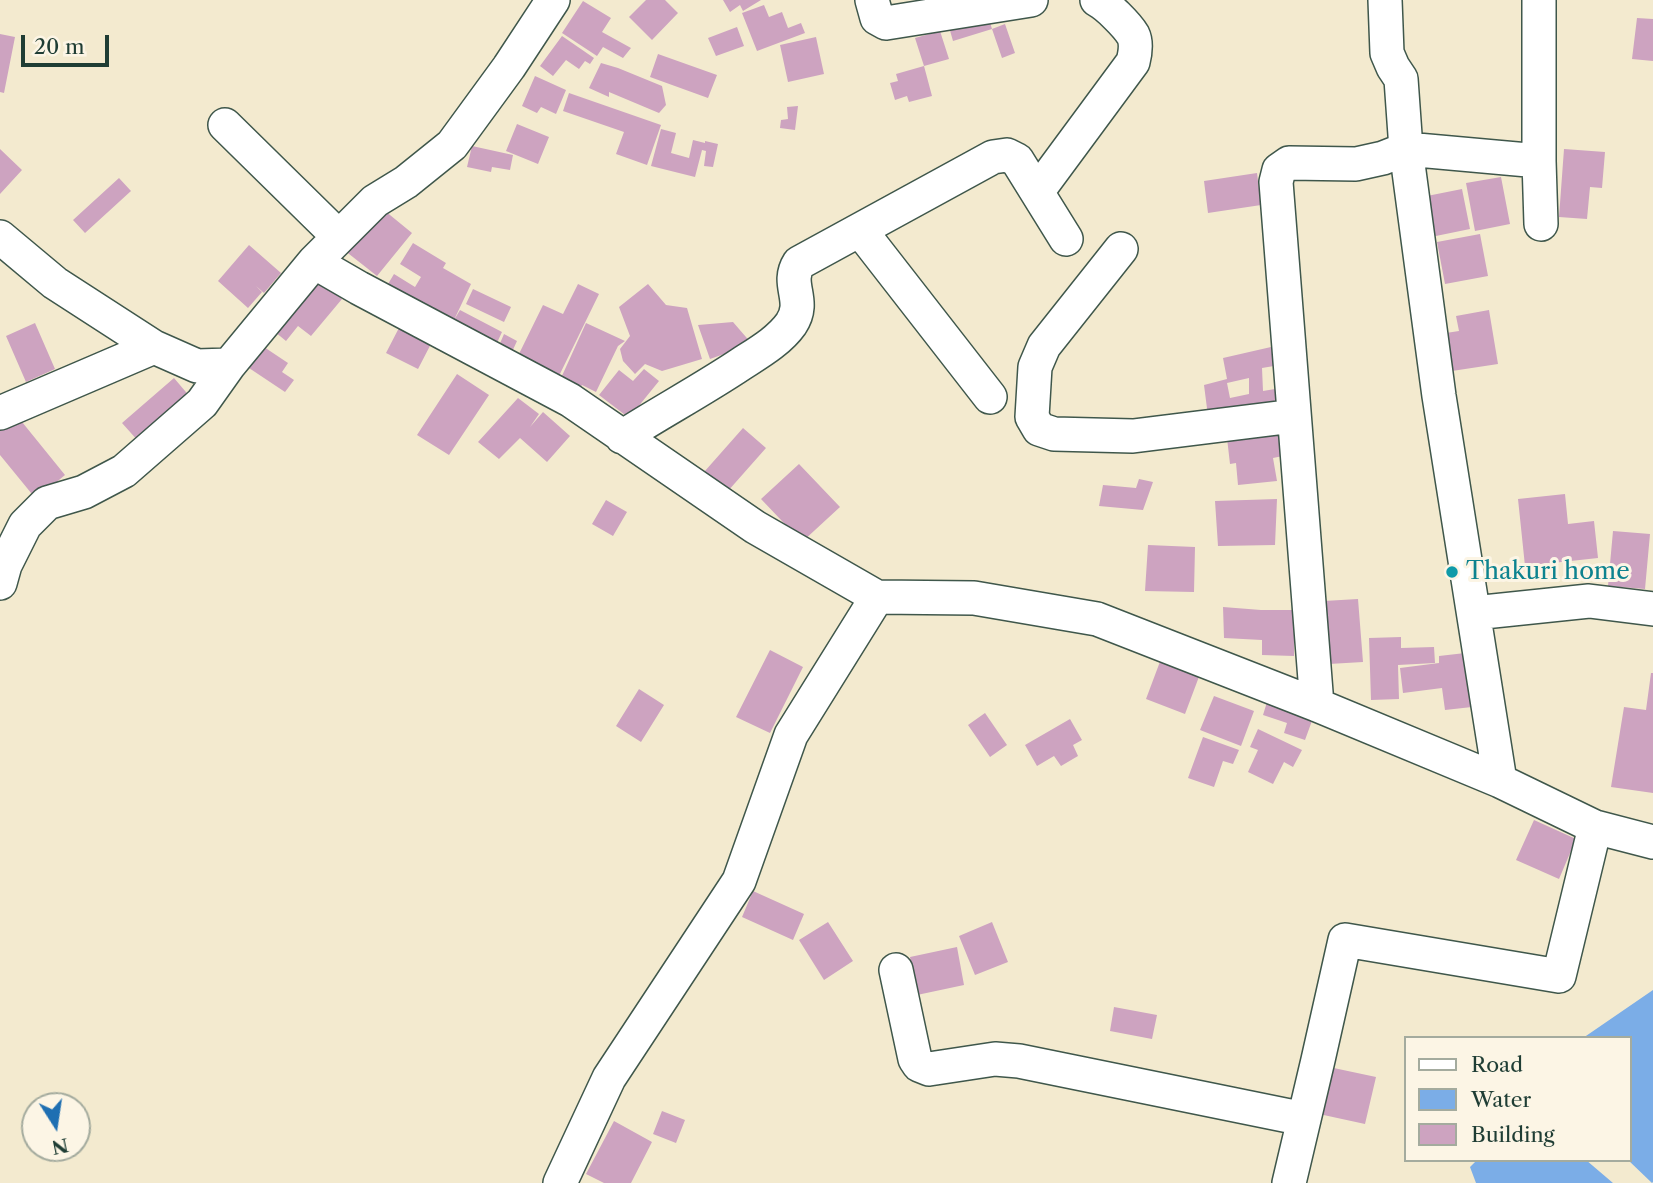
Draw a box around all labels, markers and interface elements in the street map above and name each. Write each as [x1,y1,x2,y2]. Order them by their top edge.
scale bar [24,21,112,65]
text: 20 m [34,34,85,59]
place label: Thakuri home [1466,558,1630,586]
marker: Thakuri home [1444,564,1460,580]
legend [1404,1036,1632,1162]
text: Road [1471,1052,1523,1077]
text: Water [1471,1087,1531,1112]
north arrow [21,1092,91,1162]
text: Building [1471,1122,1555,1147]
text: N [50,1133,71,1159]

